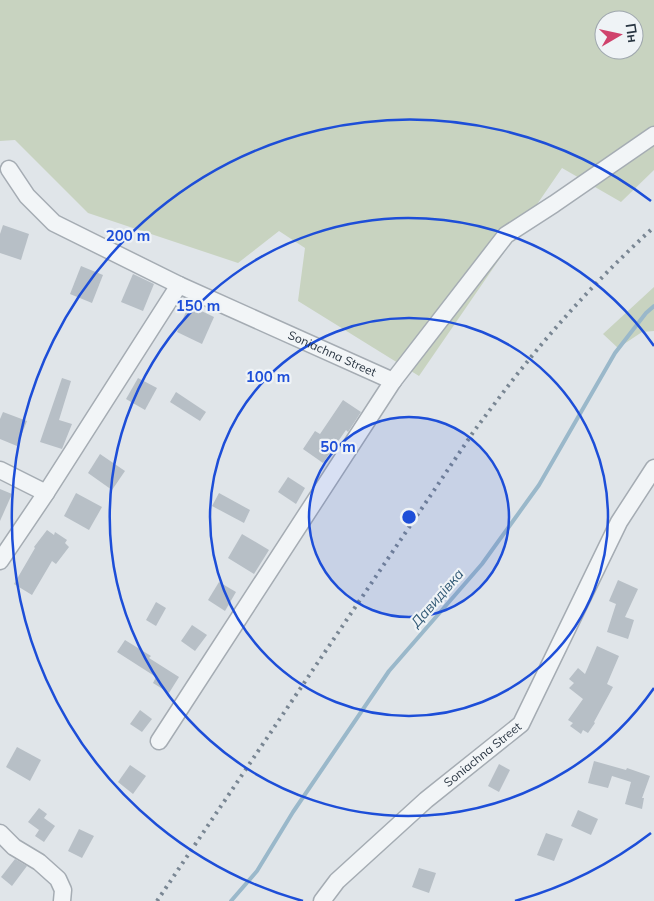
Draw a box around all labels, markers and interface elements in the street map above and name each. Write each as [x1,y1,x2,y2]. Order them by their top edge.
north arrow [594,10,644,60]
text: Пн [621,22,642,44]
text: 200 m [106,226,150,245]
text: 150 m [176,296,220,315]
street label: Soniachna Street [286,327,379,380]
text: 100 m [246,367,290,386]
text: 50 m [320,437,356,456]
centre of rings [400,508,418,526]
water label: Давидівка [406,565,468,632]
street label: Soniachna Street [441,719,524,790]

